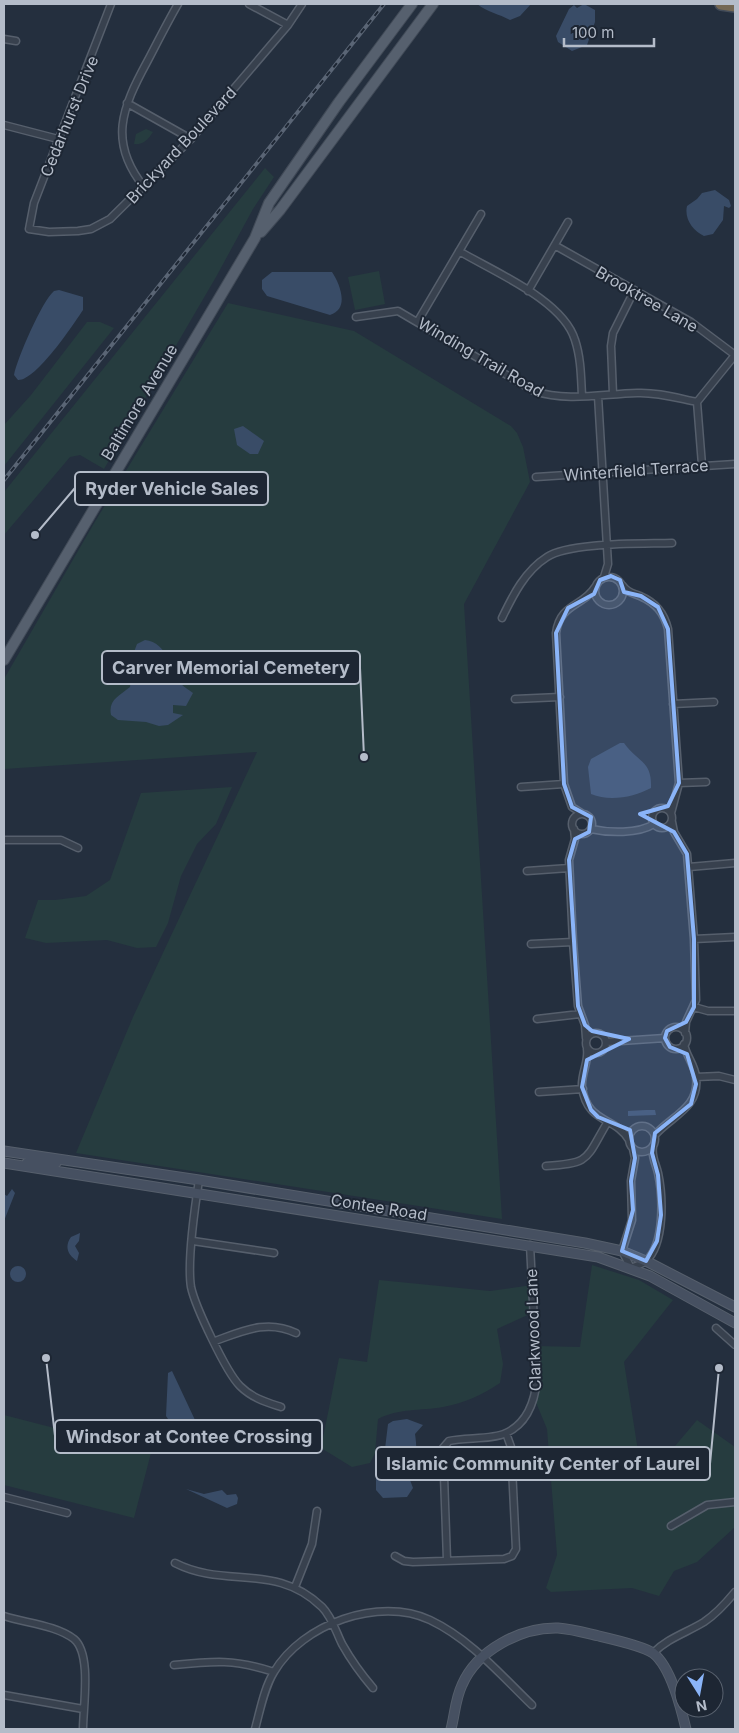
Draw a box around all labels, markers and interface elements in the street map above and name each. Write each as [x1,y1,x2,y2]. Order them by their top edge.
scale bar [564,15,654,47]
text: 100 m [572,23,614,42]
street label: Cedarhurst Drive [36,52,102,180]
street label: Brickyard Boulevard [122,82,240,208]
street label: Brooktree Lane [592,262,702,336]
street label: Winding Trail Road [415,313,547,401]
street label: Baltimore Avenue [96,340,182,464]
street label: Winterfield Terrace [563,455,709,485]
callout: Ryder Vehicle Sales [75,472,268,505]
text: Ryder Vehicle Sales [85,478,259,499]
callout: Carver Memorial Cemetery [102,651,360,684]
text: Carver Memorial Cemetery [112,657,350,678]
street label: Contee Road [329,1189,429,1225]
street label: Clarkwood Lane [521,1268,545,1392]
callout: Windsor at Contee Crossing [55,1420,322,1453]
text: Windsor at Contee Crossing [66,1426,312,1447]
callout: Islamic Community Center of Laurel [376,1447,710,1480]
text: Islamic Community Center of Laurel [386,1453,700,1474]
north arrow [674,1668,724,1718]
text: N [695,1697,708,1716]

